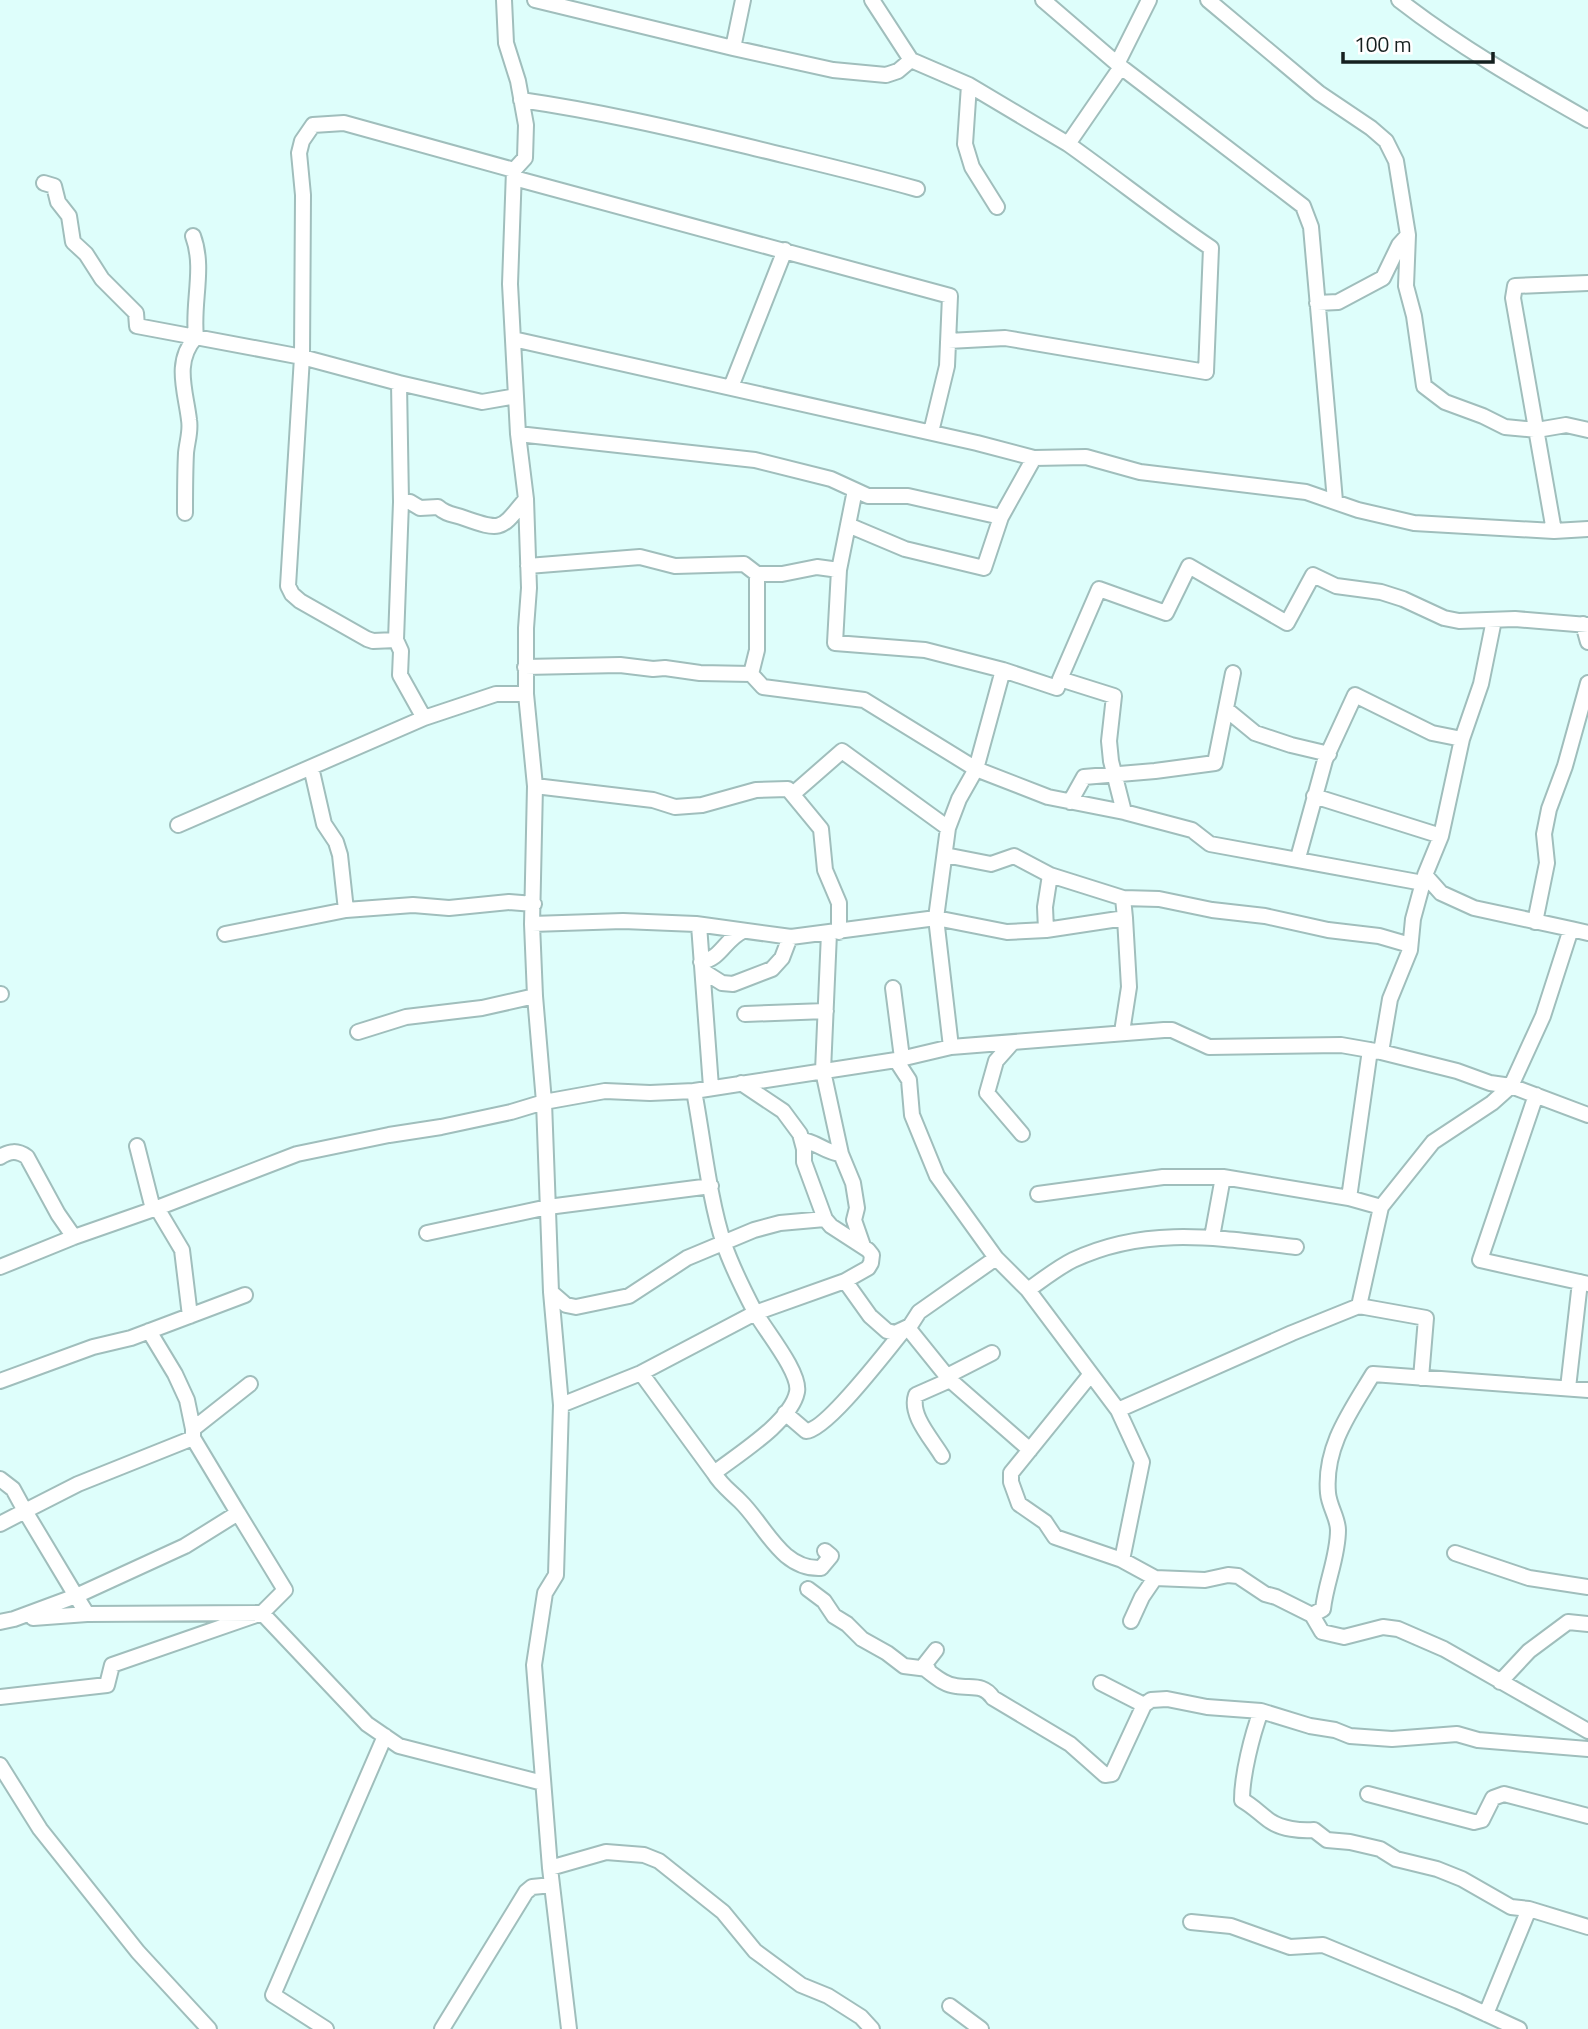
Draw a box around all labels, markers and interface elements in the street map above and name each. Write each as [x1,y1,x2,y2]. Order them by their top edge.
scale bar [1343,21,1494,65]
text: 100 m [1354,28,1411,60]

